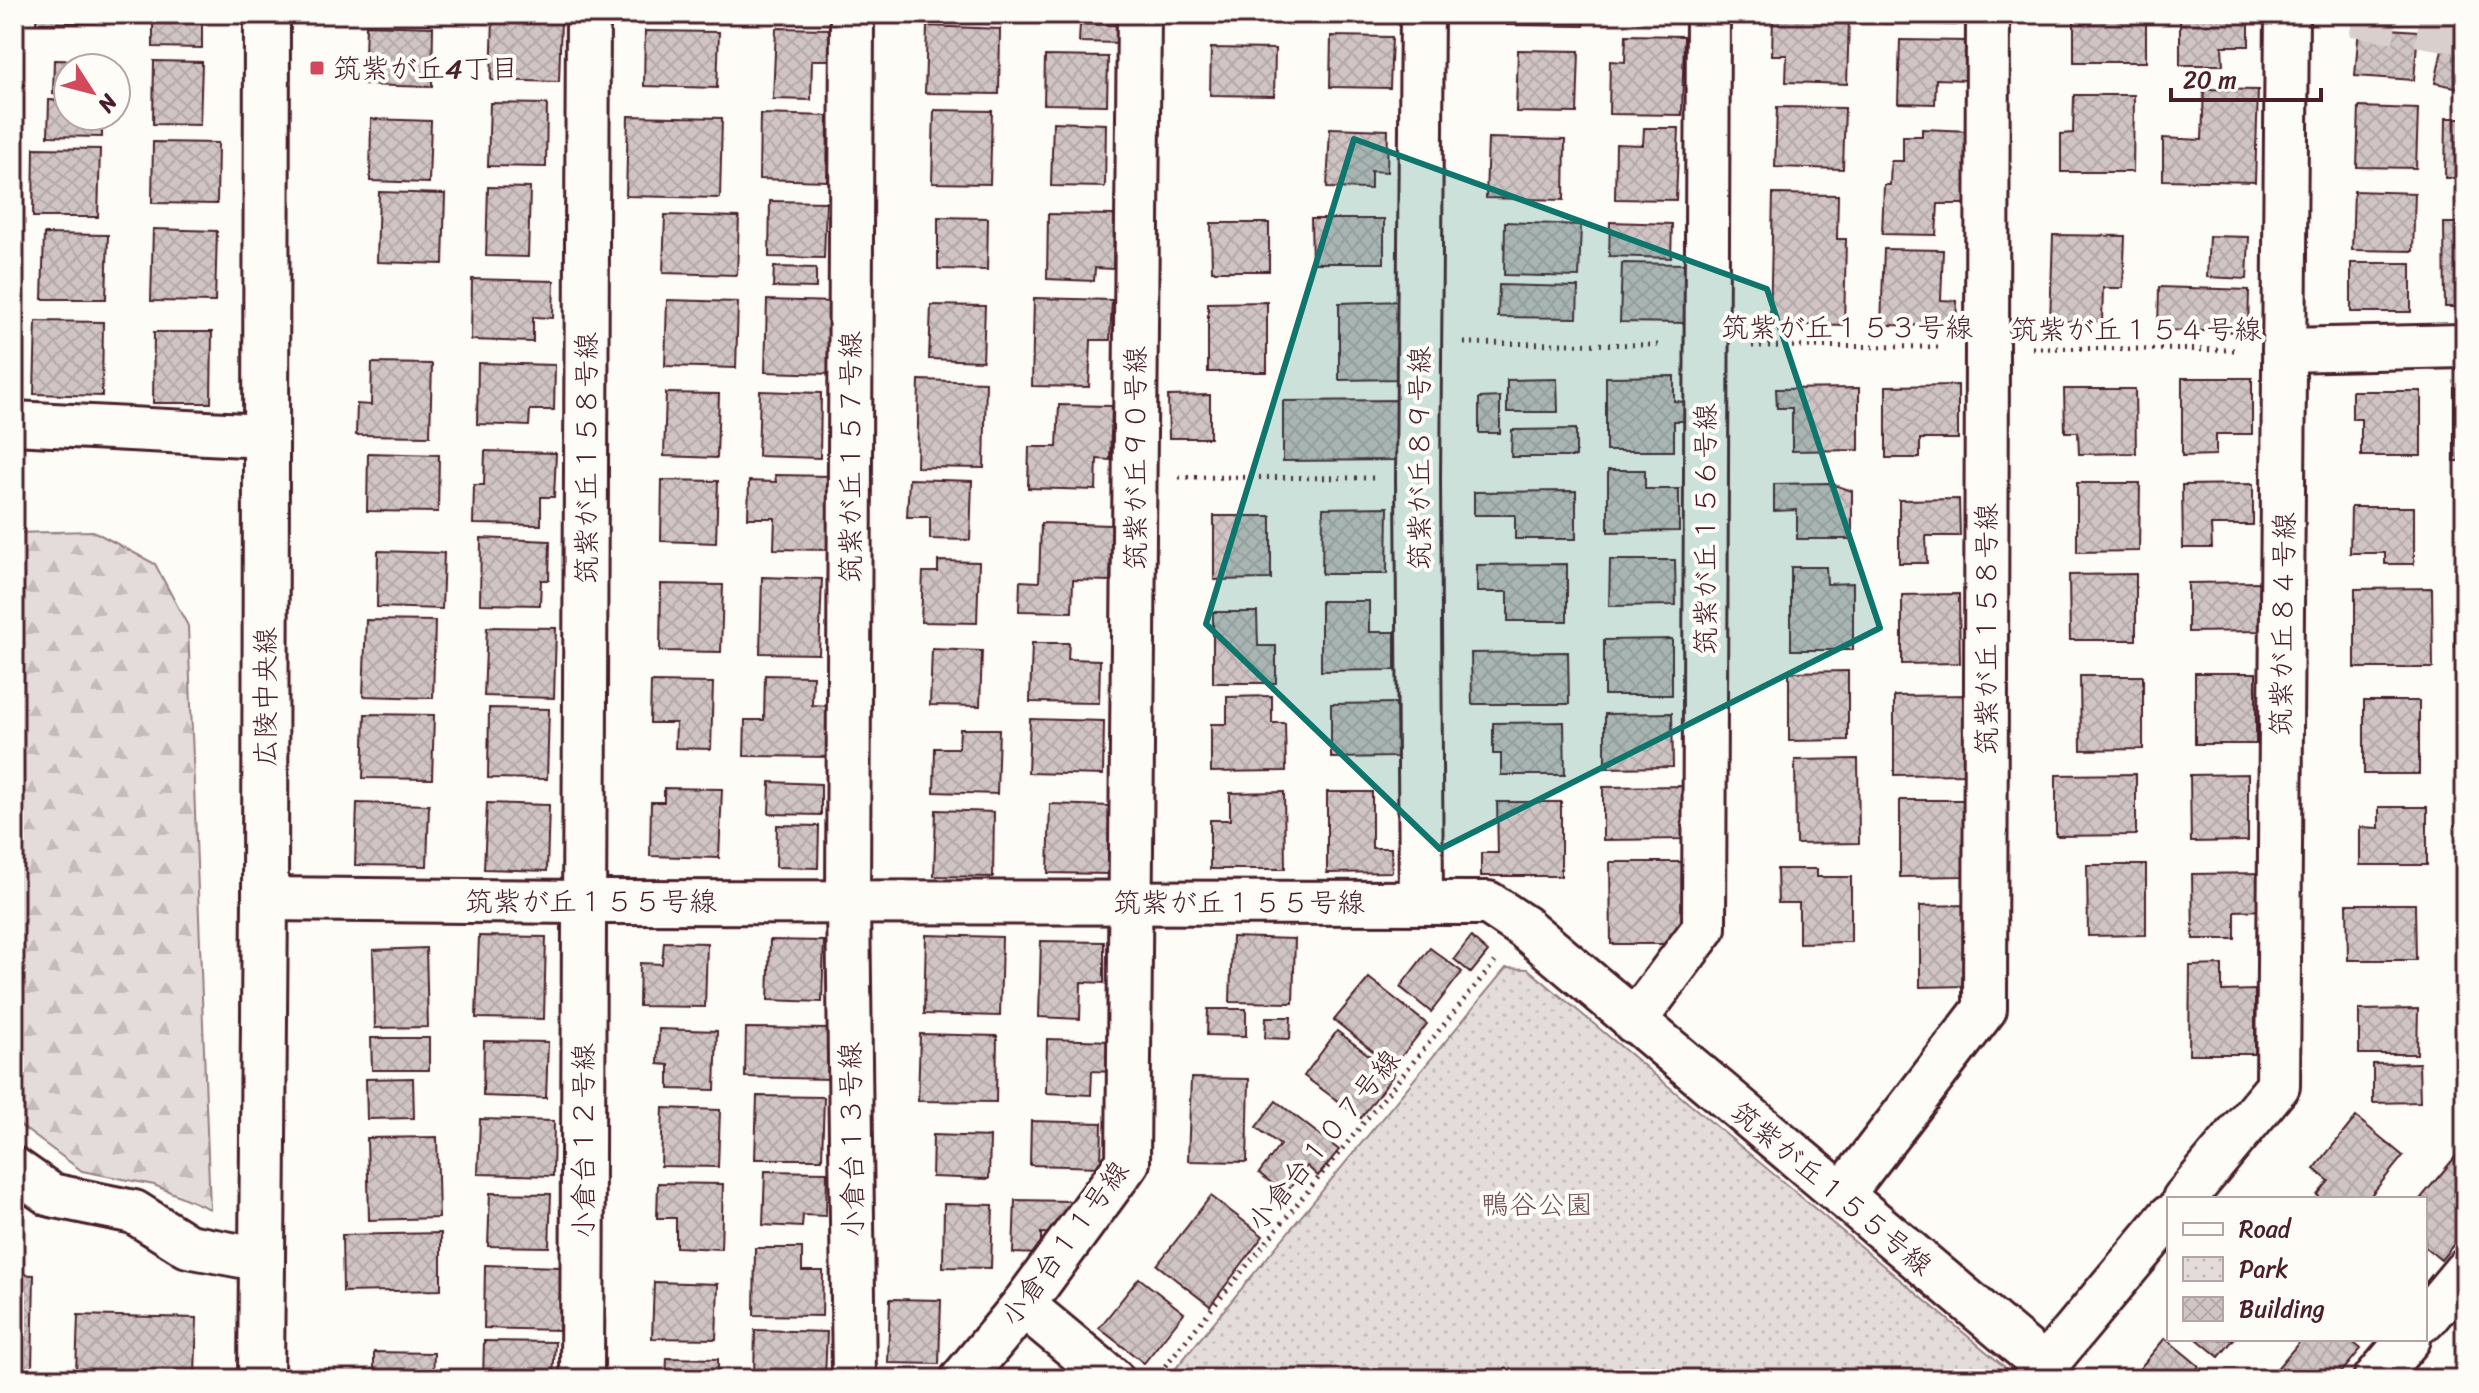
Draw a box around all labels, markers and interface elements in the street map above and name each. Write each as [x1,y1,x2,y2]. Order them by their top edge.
place label: 筑紫が丘4丁目 [333,44,519,93]
north arrow [52,52,132,132]
scale bar [2171,52,2321,102]
marker: 筑紫が丘4丁目 [308,59,326,77]
text: 20 m [2183,59,2237,101]
text: N [87,85,129,122]
street label: 筑紫が丘１５３号線 [1721,303,1973,352]
street label: 筑紫が丘１５４号線 [2010,305,2262,354]
street label: 筑紫が丘１５７号線 [826,331,875,583]
street label: 筑紫が丘１５８号線 [562,332,611,584]
street label: 筑紫が丘９０号線 [1111,346,1160,570]
street label: 筑紫が丘８９号線 [1395,346,1444,570]
street label: 筑紫が丘１５６号線 [1681,403,1730,655]
street label: 筑紫が丘１５８号線 [1962,503,2011,755]
street label: 筑紫が丘８４号線 [2256,512,2309,736]
street label: 広陵中央線 [241,627,290,767]
street label: 筑紫が丘１５５号線 [465,877,717,926]
street label: 筑紫が丘１５５号線 [1113,878,1365,927]
street label: 小倉台１０７号線 [1234,1038,1413,1243]
street label: 小倉台１３号線 [825,1042,878,1238]
street label: 小倉台１２号線 [559,1043,608,1239]
street label: 筑紫が丘１５５号線 [1719,1089,1944,1288]
street label: 小倉台１１号線 [987,1150,1142,1337]
park label: 鴨谷公園 [1481,1180,1593,1229]
legend [2167,1197,2427,1341]
text: Road [2239,1208,2293,1250]
text: Park [2239,1248,2288,1290]
text: Building [2239,1288,2325,1330]

